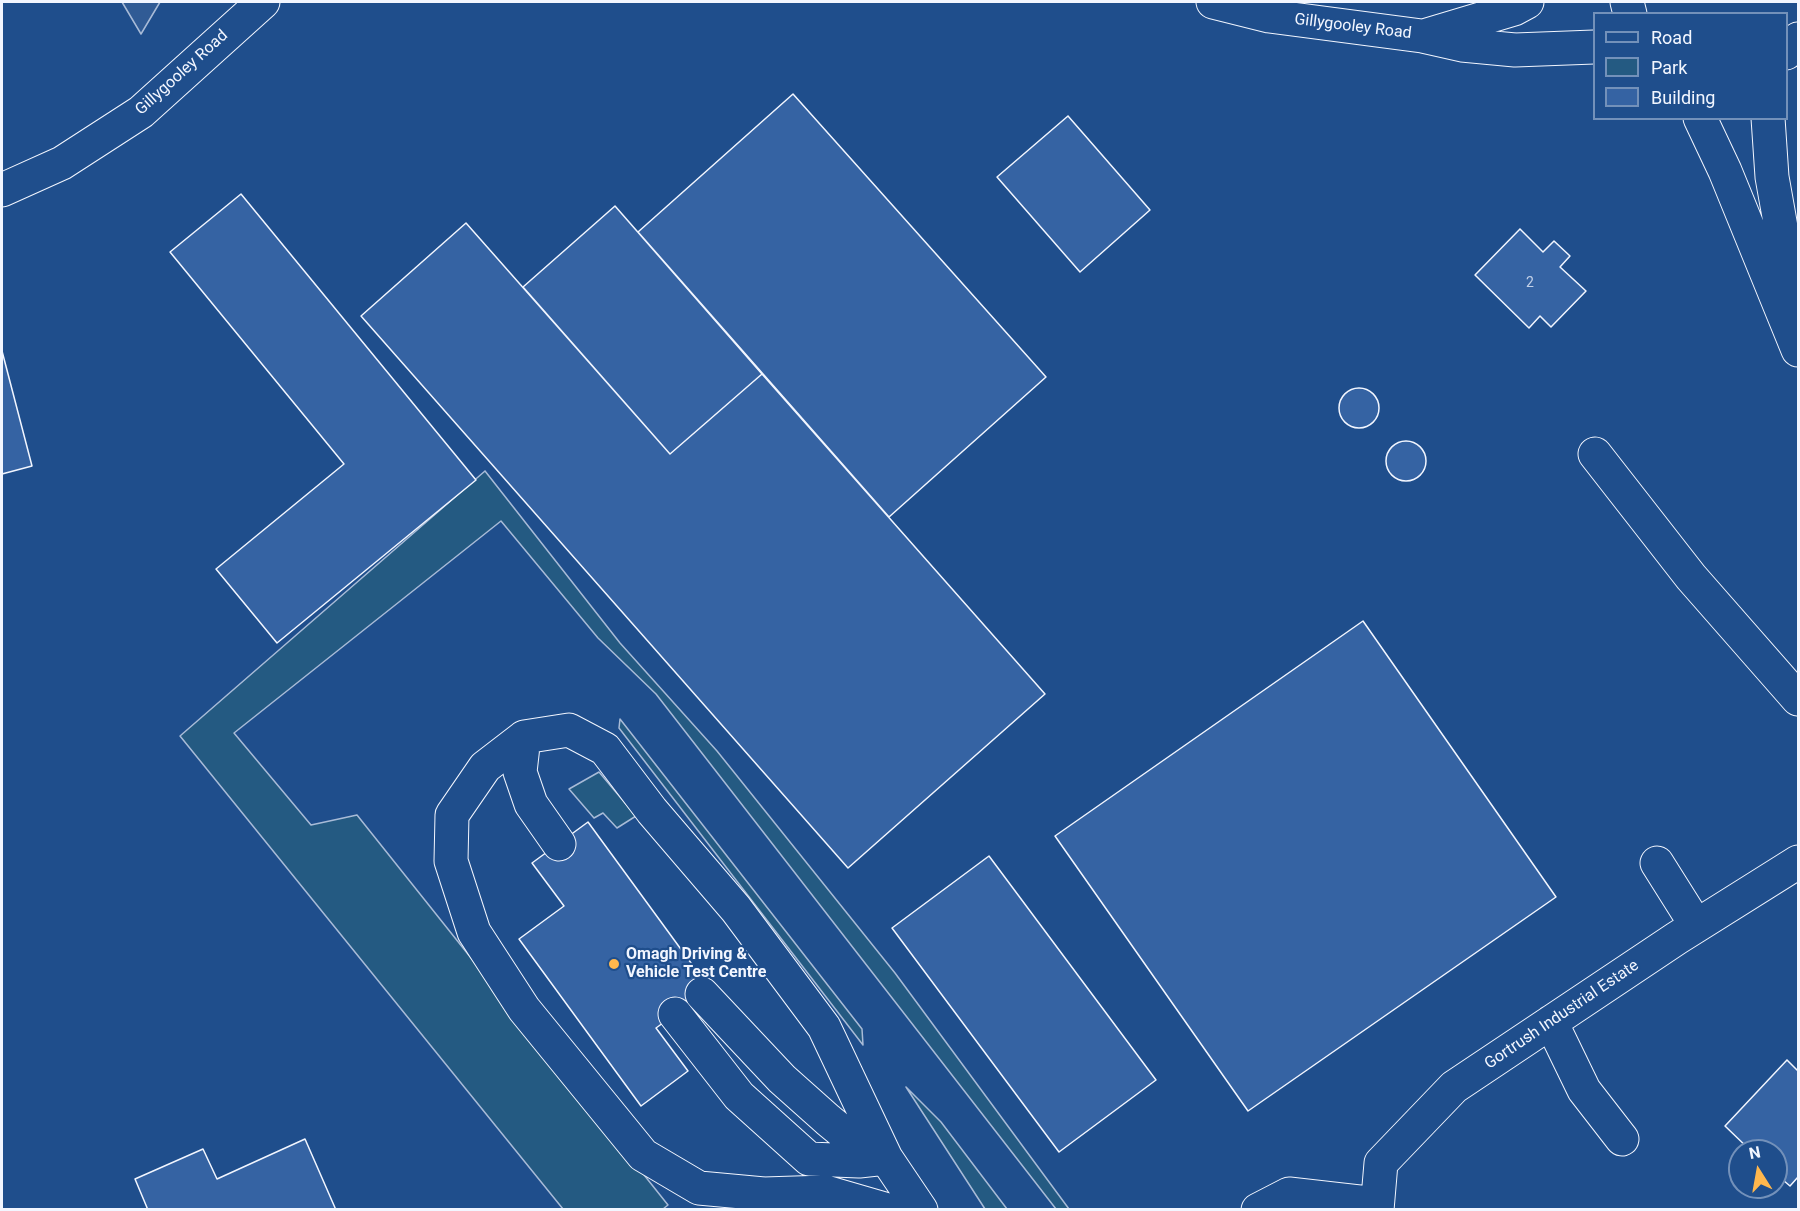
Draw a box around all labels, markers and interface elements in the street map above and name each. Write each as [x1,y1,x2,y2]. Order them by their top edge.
street label: Gillygooley Road [1293,10,1413,44]
legend [1593,12,1788,120]
street label: Gillygooley Road [132,26,232,120]
text: Road [1651,27,1692,48]
text: Park [1651,57,1687,78]
text: Building [1651,87,1715,108]
house number: 2 [1526,275,1534,291]
place label: Omagh Driving & Vehicle Test Centre [626,945,766,983]
street label: Gortrush Industrial Estate [1481,956,1643,1074]
marker: Omagh Driving & Vehicle Test Centre [607,957,621,971]
north arrow [1728,1139,1788,1199]
text: N [1747,1142,1762,1163]

